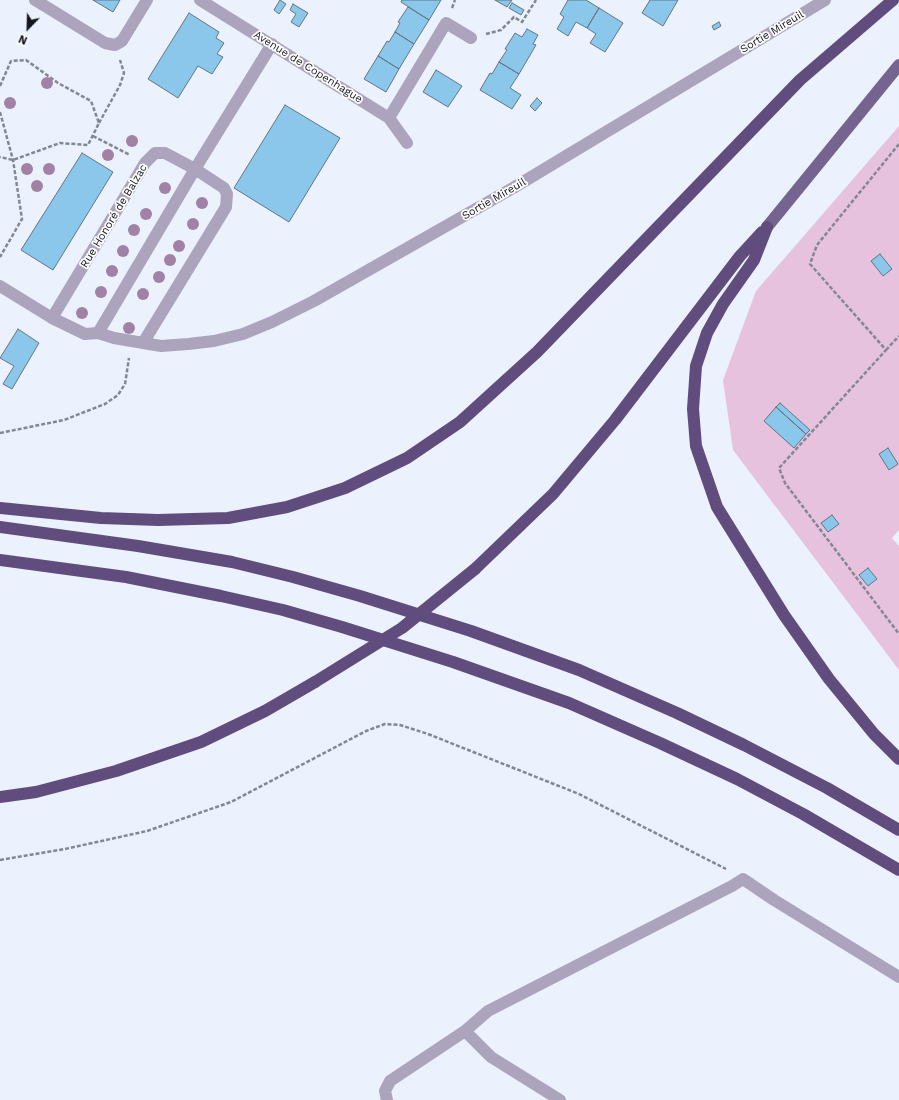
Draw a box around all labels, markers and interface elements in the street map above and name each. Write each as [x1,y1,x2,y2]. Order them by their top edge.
north arrow [8,8,48,48]
street label: Sortie Mireuil [738,8,806,56]
street label: Avenue de Copenhague [251,28,365,106]
text: N [17,32,29,47]
street label: Rue Honoré de Balzac [78,162,150,270]
street label: Sortie Mireuil [460,175,528,223]

